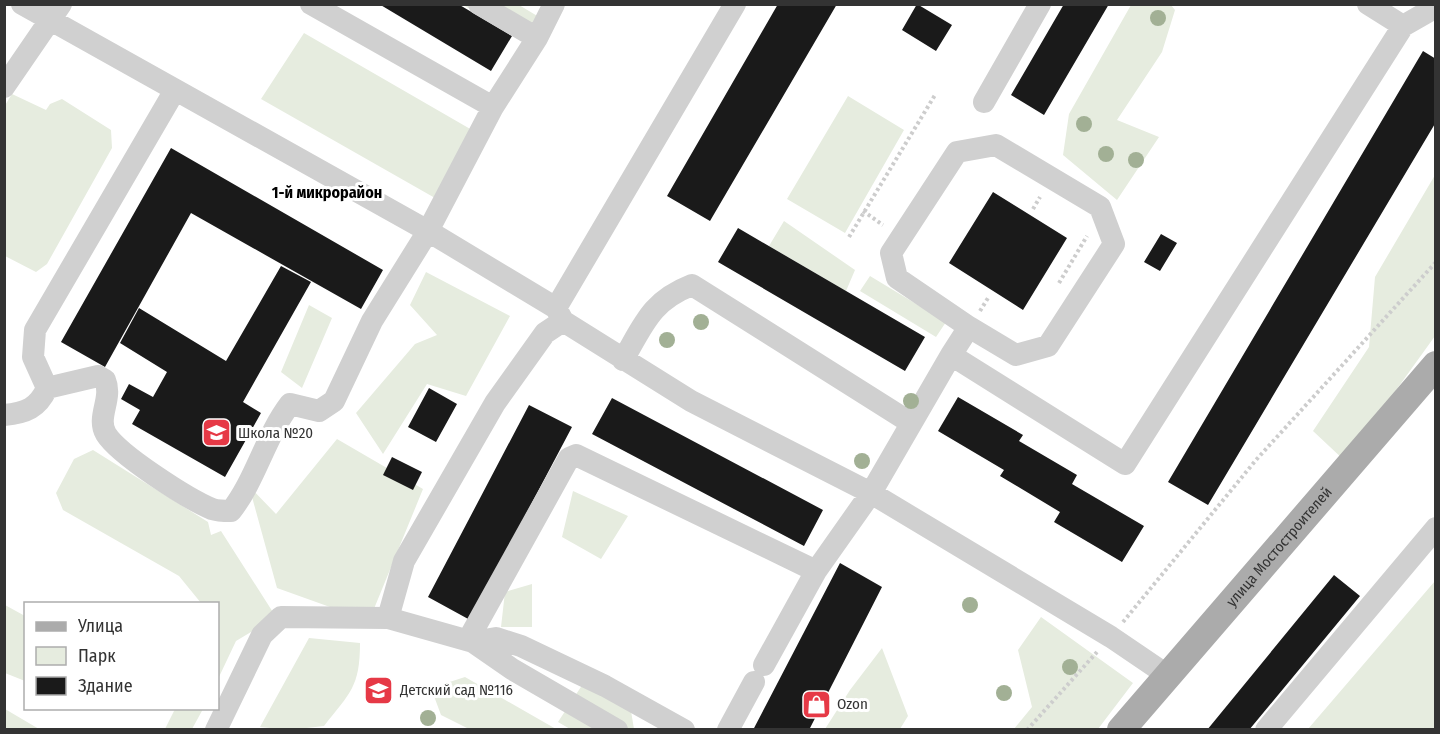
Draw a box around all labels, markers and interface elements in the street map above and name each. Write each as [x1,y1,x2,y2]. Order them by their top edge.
district label: 1-й микрорайон [272,183,382,202]
school or university icon: Школа №20 [201,417,233,449]
place label: Школа №20 [238,424,313,442]
street label: улица Мостостроителей [1223,483,1336,610]
legend [24,602,219,710]
text: Улица [77,615,123,637]
text: Парк [78,645,116,667]
school or university icon: Детский сад №116 [363,674,395,706]
text: Здание [78,675,133,697]
place label: Детский сад №116 [399,681,513,699]
shop icon: Ozon [800,688,832,720]
place label: Ozon [837,695,868,713]

